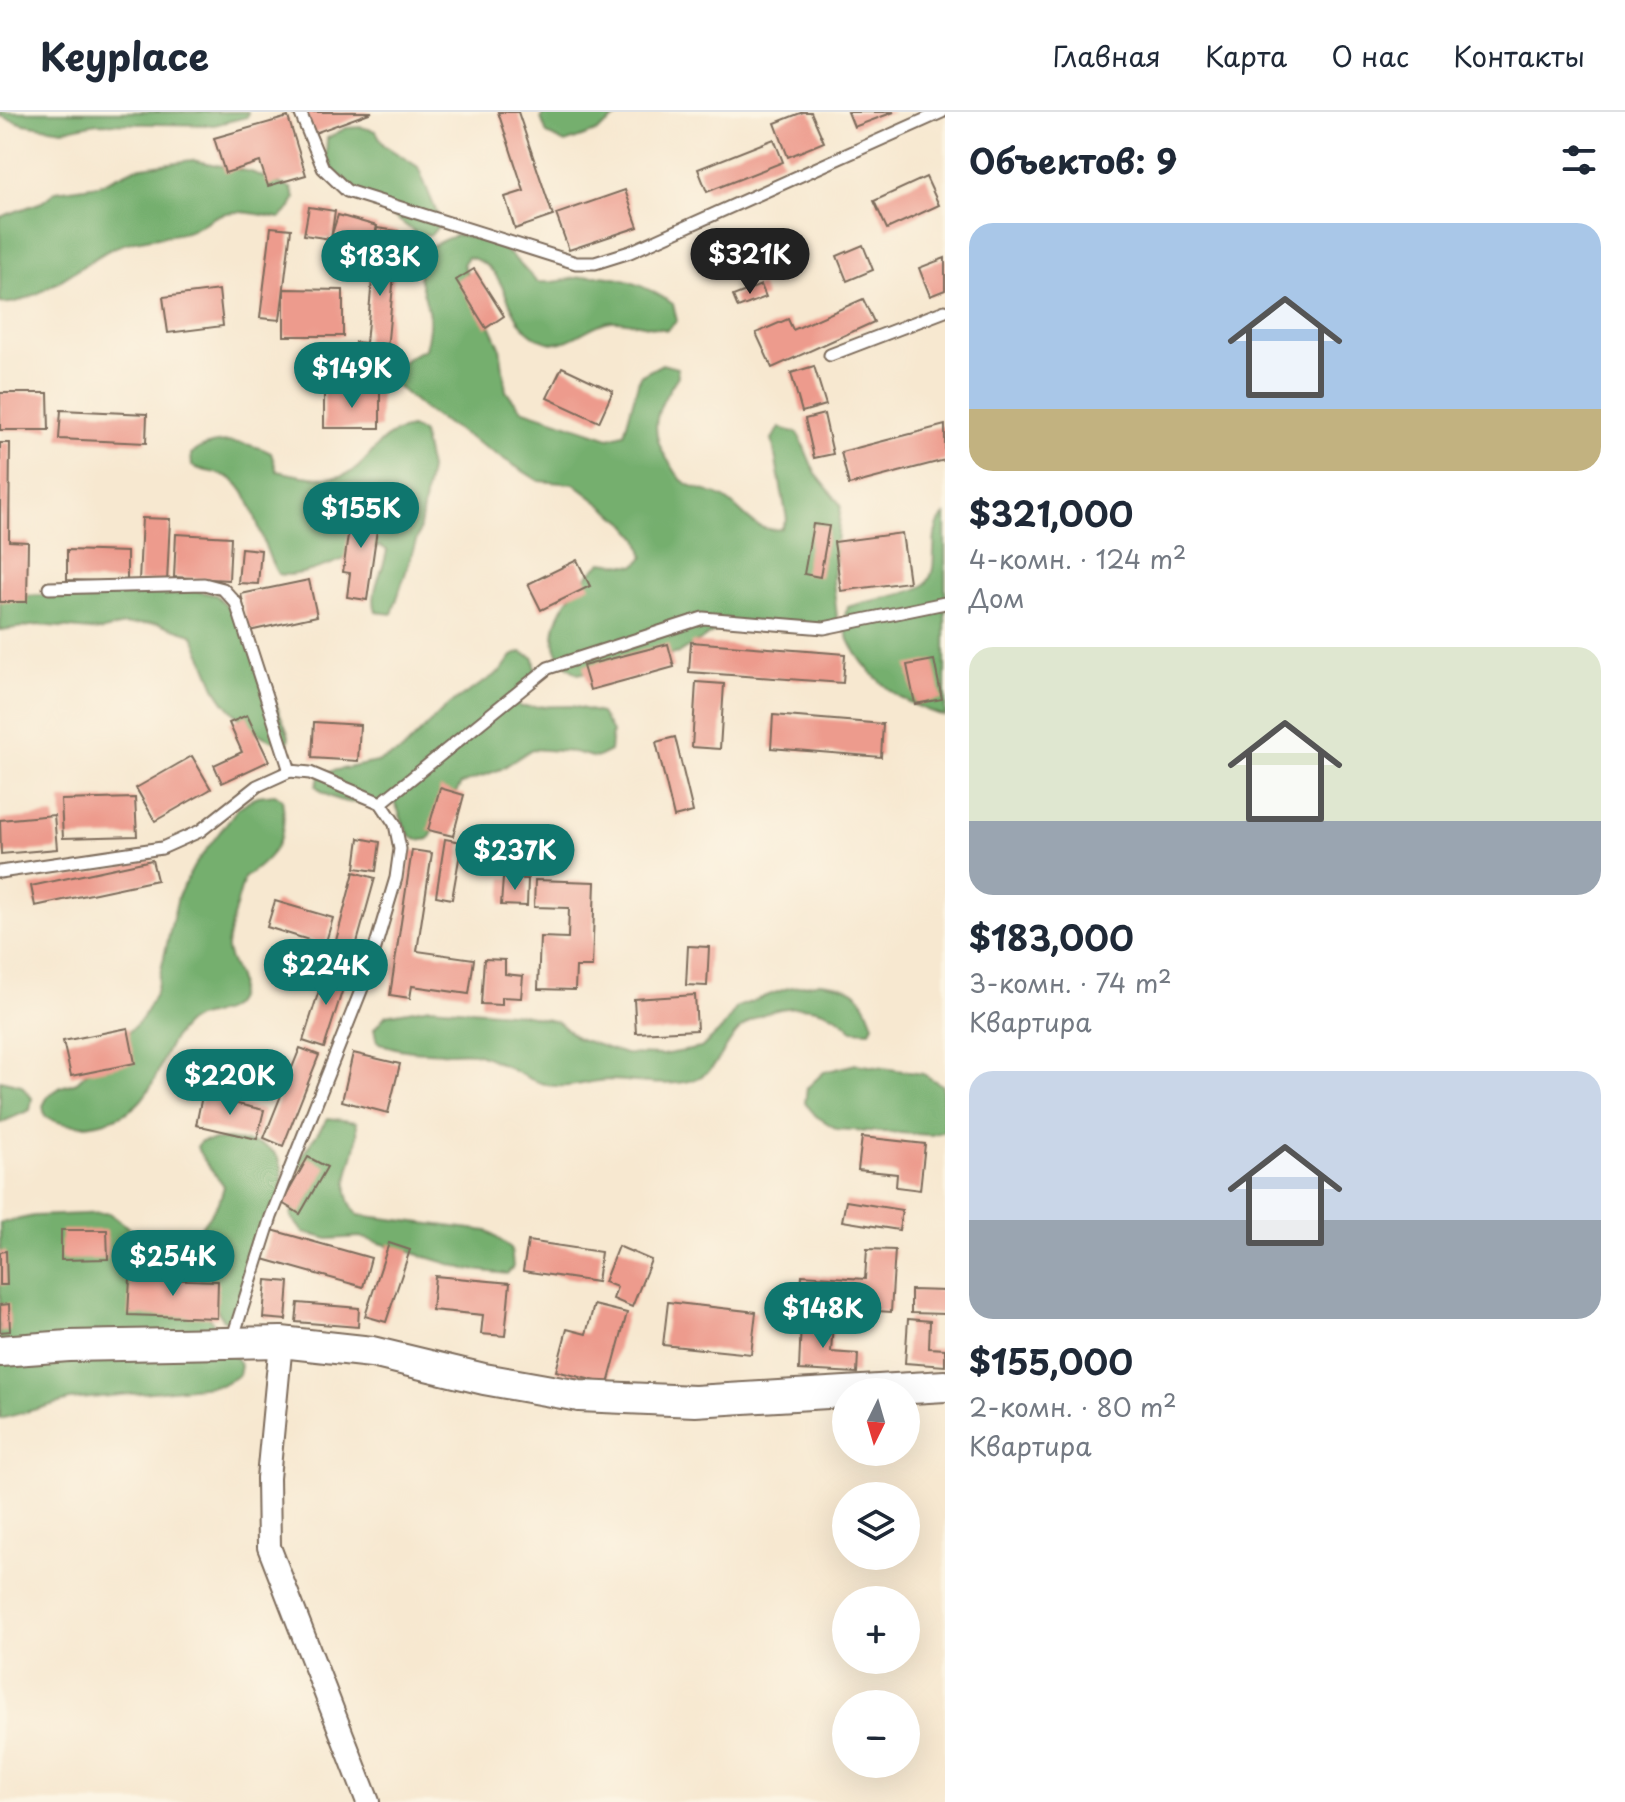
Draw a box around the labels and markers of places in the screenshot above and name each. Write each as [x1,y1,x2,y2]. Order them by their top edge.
pin: $321K [694,228,806,296]
pin: $183K [324,230,436,298]
pin: $149K [296,342,408,410]
pin: $155K [305,482,417,550]
pin: $237K [459,824,571,892]
pin: $224K [270,939,382,1007]
pin: $220K [174,1049,286,1117]
pin: $254K [117,1230,229,1298]
pin: $148K [767,1282,879,1350]

